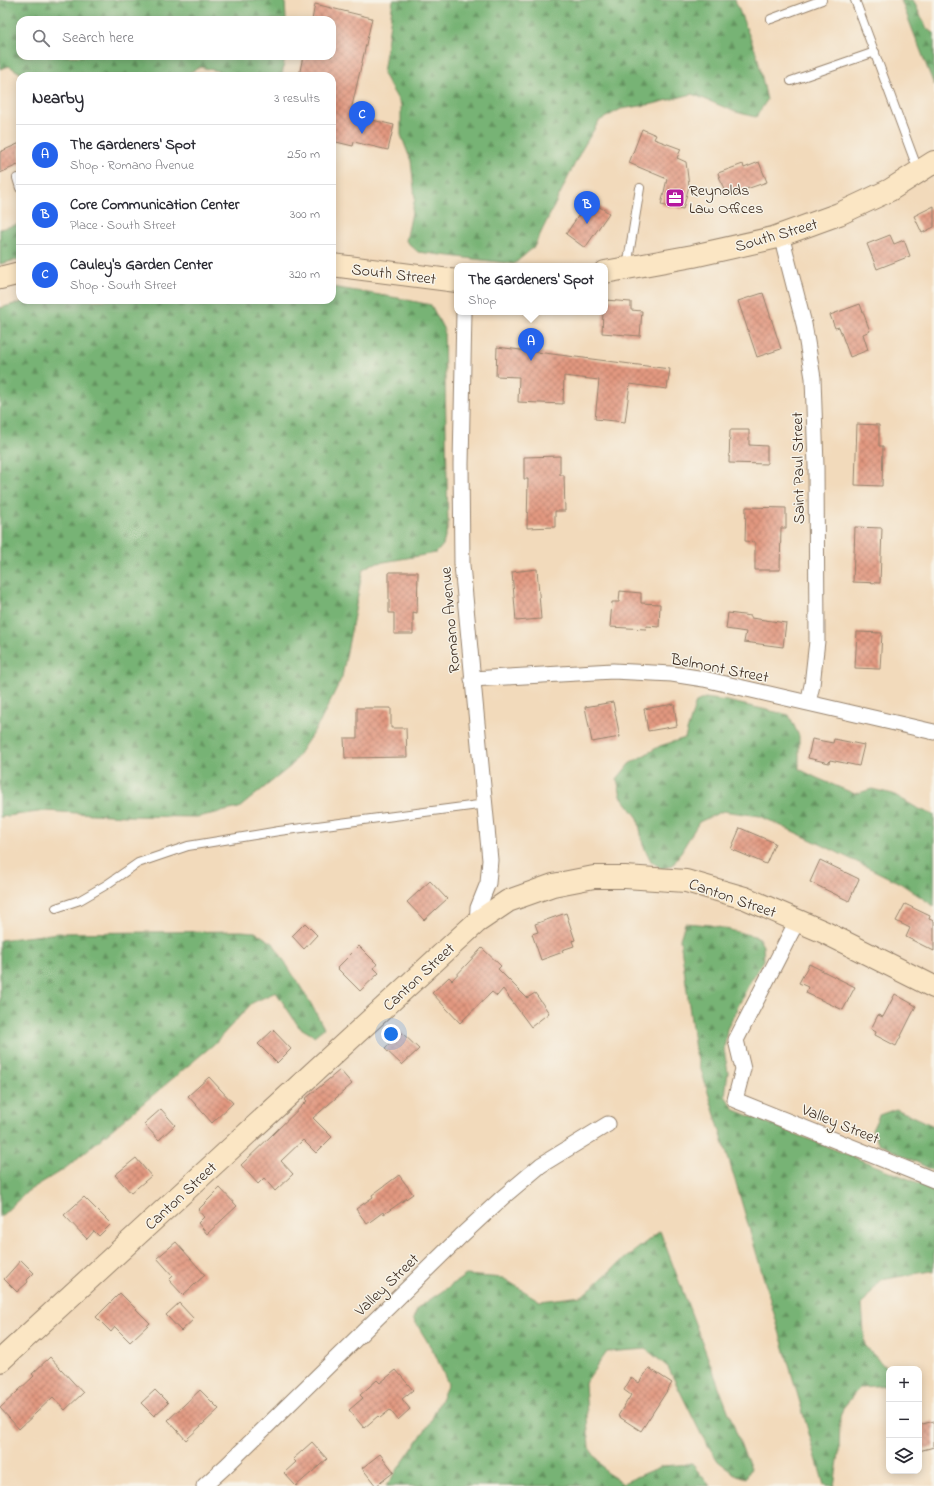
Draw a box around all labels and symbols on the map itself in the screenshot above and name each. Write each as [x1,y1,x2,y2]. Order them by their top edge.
pin: C [349,101,375,134]
place label: Reynolds Law Offices [689,179,763,221]
office icon: Reynolds Law Offices [664,187,686,209]
pin: B [574,191,600,224]
street label: South Street [732,213,821,259]
street label: South Street [350,258,438,292]
pin: A [518,328,544,361]
street label: Saint Paul Street [786,411,812,524]
street label: Romano Avenue [434,565,468,674]
street label: Belmont Street [668,648,771,690]
street label: Canton Street [685,873,780,925]
street label: Canton Street [378,937,461,1017]
your location [381,1024,401,1044]
street label: Valley Street [797,1098,883,1152]
street label: Canton Street [140,1156,223,1236]
street label: Valley Street [349,1248,426,1323]

